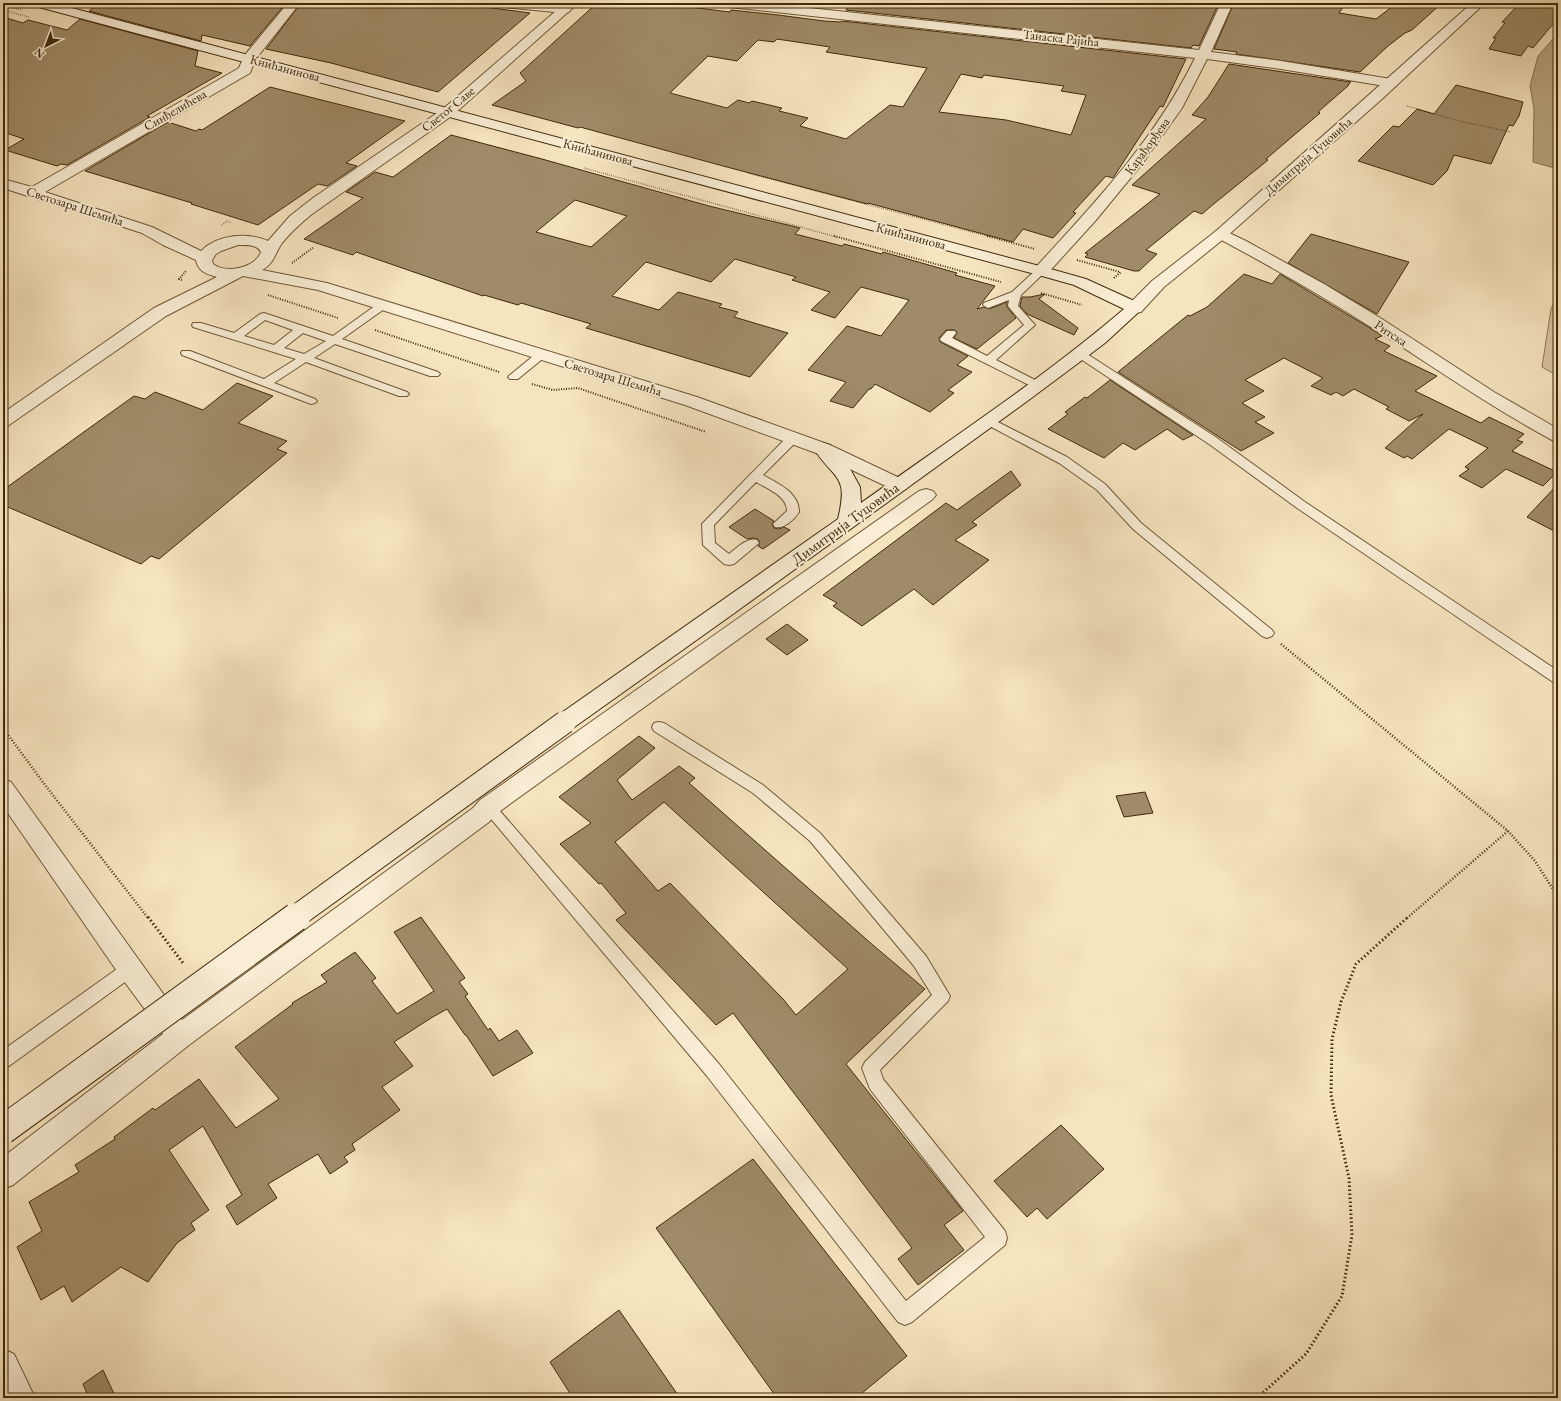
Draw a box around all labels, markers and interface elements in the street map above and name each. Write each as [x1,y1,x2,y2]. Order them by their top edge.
north arrow [26,26,66,66]
street label: Танаска Рајића [1022,26,1101,51]
text: N [31,45,47,62]
street label: Книћанинова [248,51,323,86]
street label: Светог Саве [418,82,478,136]
street label: Синђелићева [140,85,210,135]
street label: Карађорђева [1120,113,1174,178]
street label: Димитрија Туцовића [1260,113,1356,199]
street label: Книћанинова [561,135,636,170]
street label: Светозара Шемића [24,182,127,230]
street label: Книћанинова [874,219,949,254]
street label: Ритска [1371,316,1411,350]
street label: Светозара Шемића [562,354,665,400]
street label: Димитрија Туцовића [788,478,903,568]

